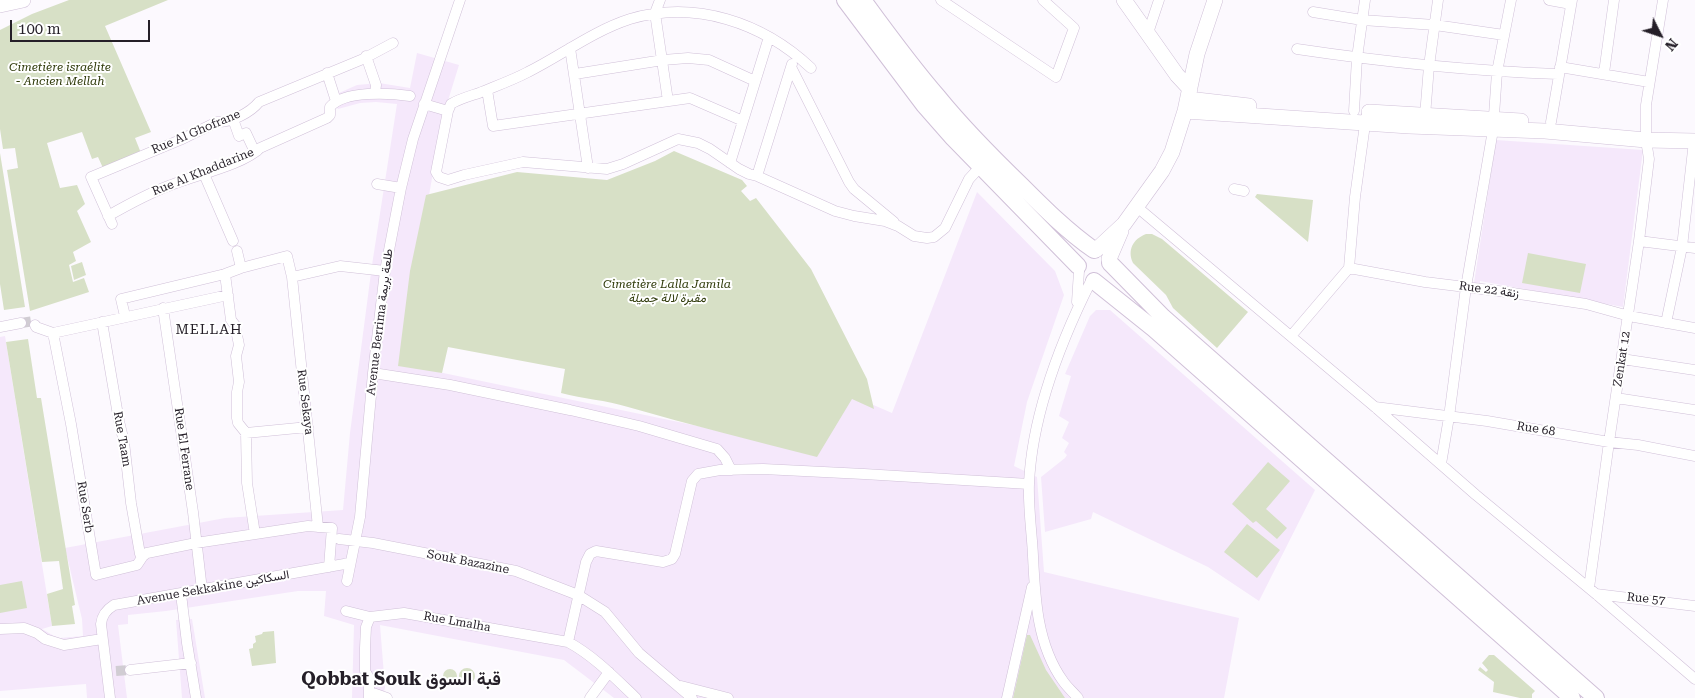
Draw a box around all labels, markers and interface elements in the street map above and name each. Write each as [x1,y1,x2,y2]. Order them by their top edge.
scale bar [12,10,152,42]
north arrow [1635,10,1685,60]
text: 100 m [18,20,61,38]
text: N [1662,36,1681,54]
park label: Cimetière israélite - Ancien Mellah [9,60,111,88]
street label: Rue Al Ghofrane [149,107,243,157]
street label: Rue Al Khaddarine [150,145,256,199]
street label: Avenue Berrima طلعة بريمة [364,248,396,396]
park label: Cimetière Lalla Jamila مقبرة لالة جميلة [603,277,731,305]
street label: Rue 22 زنقة [1458,279,1520,301]
district label: MELLAH [175,322,243,338]
street label: Zenkat 12 [1610,330,1634,388]
street label: Rue Sekaya [294,368,316,436]
street label: Rue El Ferrane [171,407,197,491]
street label: Rue Taam [110,410,134,468]
street label: Rue 68 [1516,419,1556,439]
street label: Rue Serb [74,480,96,534]
street label: Souk Bazazine [426,547,510,577]
street label: Avenue Sekkakine السكاكين [136,568,290,608]
street label: Rue 57 [1626,590,1666,608]
street label: Rue Lmalha [422,609,492,635]
district label: Qobbat Souk قبة السوق [301,669,501,691]

